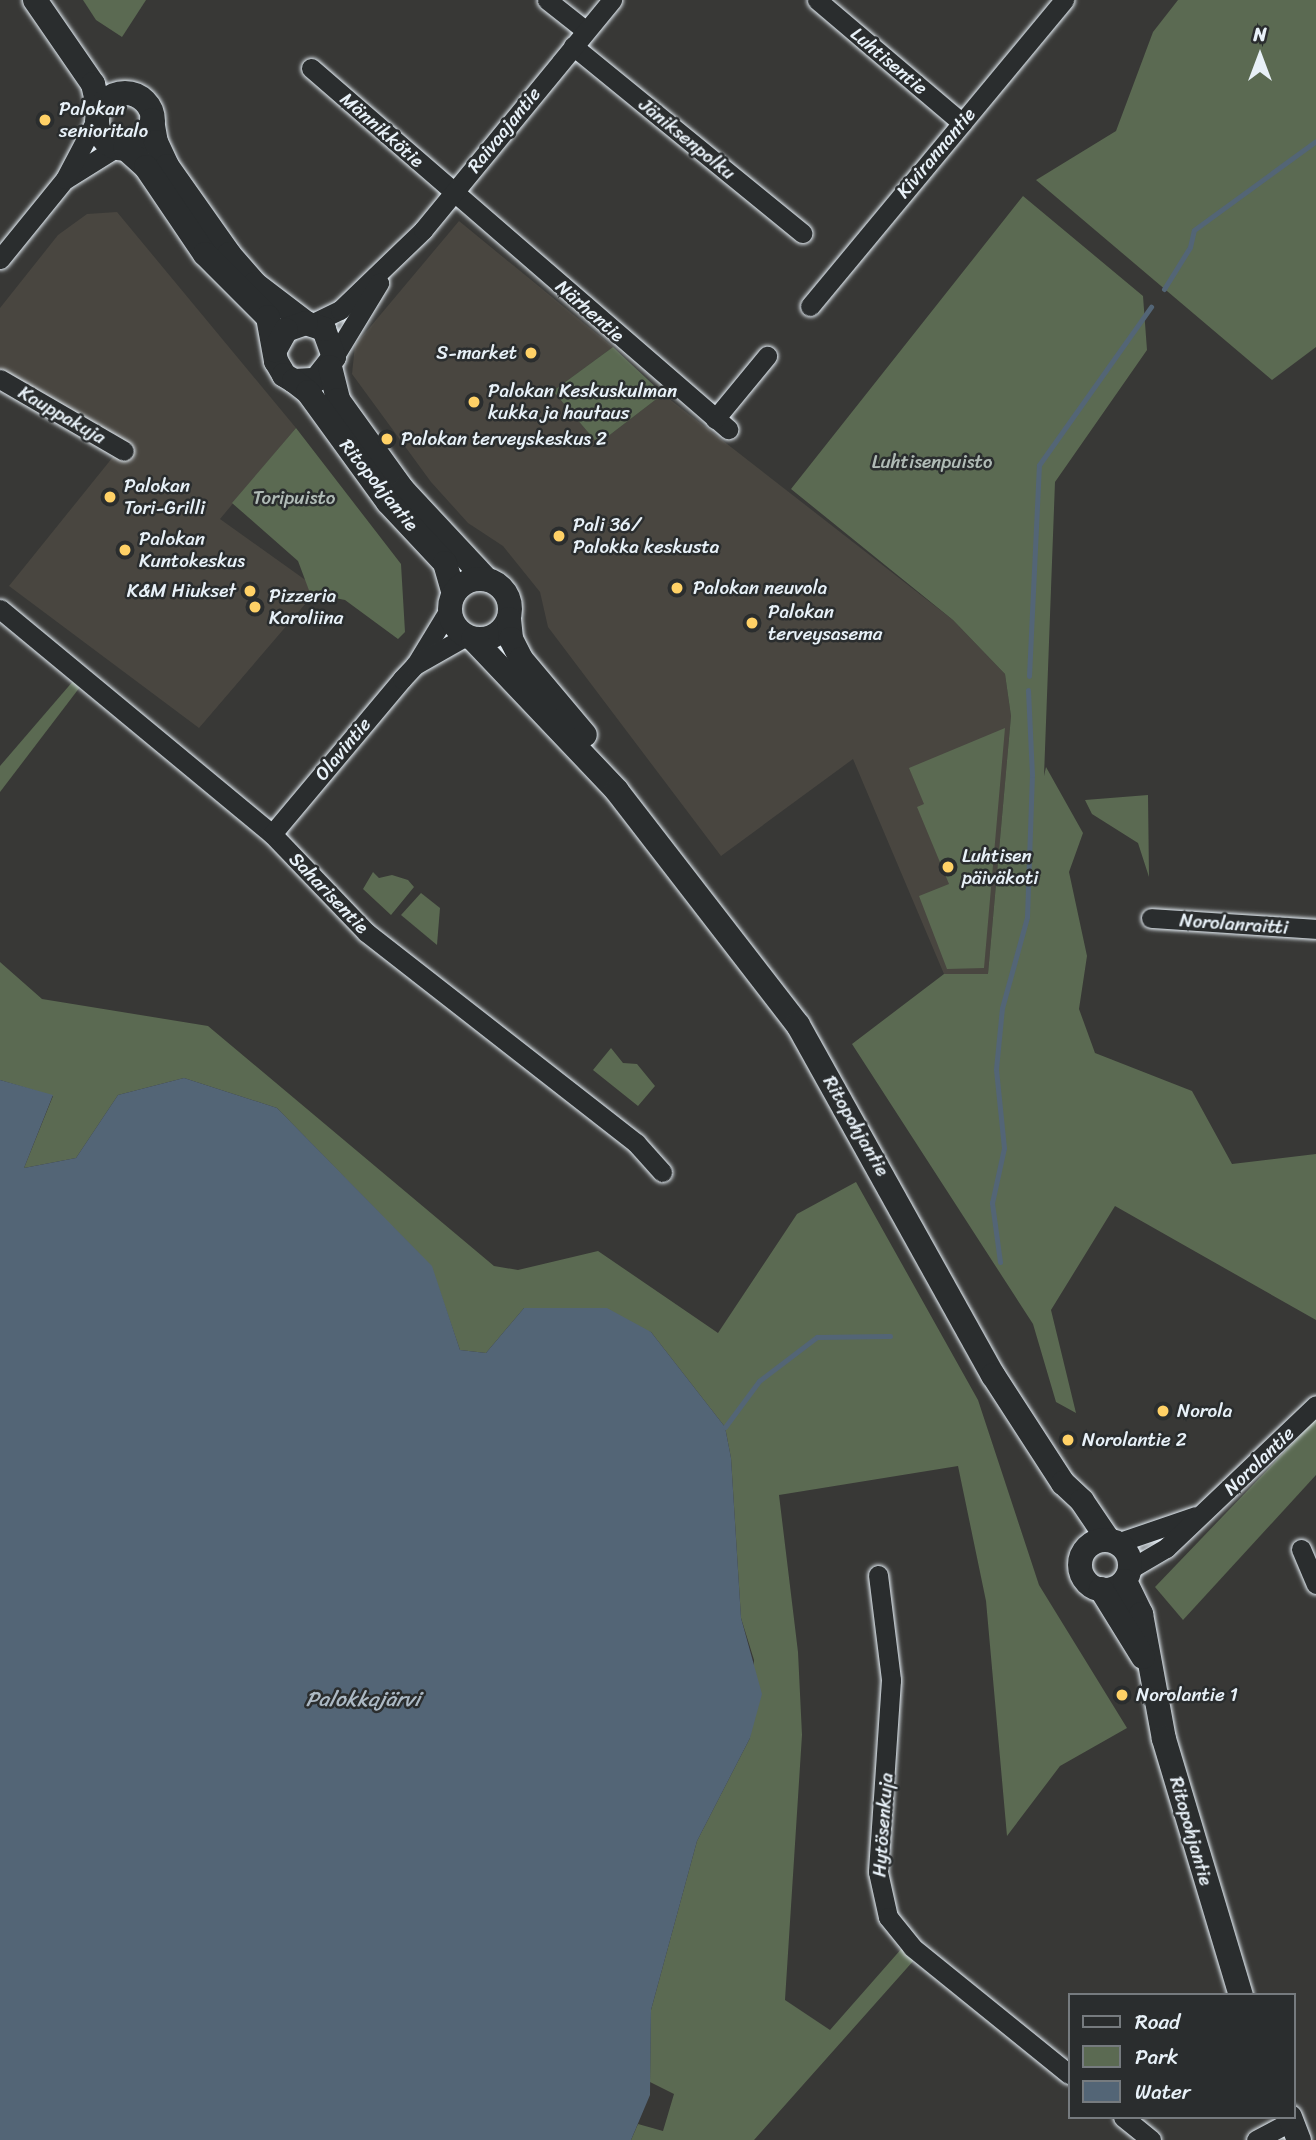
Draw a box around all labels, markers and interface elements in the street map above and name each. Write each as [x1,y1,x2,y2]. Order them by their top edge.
text: N [1253,18,1267,51]
north arrow [1225,21,1295,91]
street label: Luhtisentie [846,22,932,100]
street label: Raivaajantie [463,83,545,177]
street label: Männikkötie [336,88,428,172]
street label: Jäniksenpolku [634,93,740,185]
place label: Palokan senioritalo [59,98,148,142]
street label: Kivirannantie [892,103,980,203]
marker: Palokan senioritalo [37,112,53,128]
street label: Närhentie [551,275,629,347]
place label: S-market [436,342,517,364]
marker: S-market [523,345,539,361]
place label: Palokan Keskuskulman kukka ja hautaus [488,380,677,424]
street label: Kauppakuja [14,381,110,449]
marker: Palokan Keskuskulman kukka ja hautaus [466,394,482,410]
place label: Palokan terveyskeskus 2 [401,428,607,450]
marker: Palokan terveyskeskus 2 [379,431,395,447]
street label: Ritopohjantie [335,434,423,536]
park label: Luhtisenpuisto [872,451,992,473]
place label: Palokan Tori-Grilli [124,475,205,519]
park label: Toripuisto [253,487,335,509]
marker: Palokan Tori-Grilli [102,489,118,505]
place label: Pali 36/ Palokka keskusta [573,514,719,558]
place label: Palokan Kuntokeskus [139,528,245,572]
marker: Pali 36/ Palokka keskusta [551,528,567,544]
marker: Palokan Kuntokeskus [117,542,133,558]
place label: Palokan neuvola [693,577,827,599]
marker: Palokan neuvola [667,578,687,598]
place label: K&M Hiukset [127,580,236,602]
marker: K&M Hiukset [242,583,258,599]
place label: Pizzeria Karoliina [269,585,343,629]
marker: Pizzeria Karoliina [247,599,263,615]
place label: Palokan terveysasema [768,601,882,645]
marker: Palokan terveysasema [742,613,762,633]
street label: Olavintie [310,713,376,785]
place label: Luhtisen päiväkoti [962,845,1038,889]
street label: Saharisentie [285,847,373,939]
marker: Luhtisen päiväkoti [940,859,956,875]
street label: Norolanraitti [1179,909,1289,939]
street label: Ritopohjantie [818,1072,894,1180]
place label: Norola [1177,1400,1232,1422]
marker: Norola [1155,1403,1171,1419]
street label: Norolantie [1219,1422,1299,1500]
place label: Norolantie 2 [1082,1429,1187,1451]
marker: Norolantie 2 [1060,1432,1076,1448]
place label: Norolantie 1 [1136,1684,1238,1706]
water label: Palokkajärvi [306,1686,420,1712]
marker: Norolantie 1 [1114,1687,1130,1703]
street label: Hytösenkuja [868,1772,898,1878]
street label: Ritopohjantie [1165,1774,1217,1888]
legend [1068,1993,1295,2119]
text: Road [1135,2003,1180,2041]
text: Park [1135,2038,1178,2076]
text: Water [1135,2073,1190,2111]

